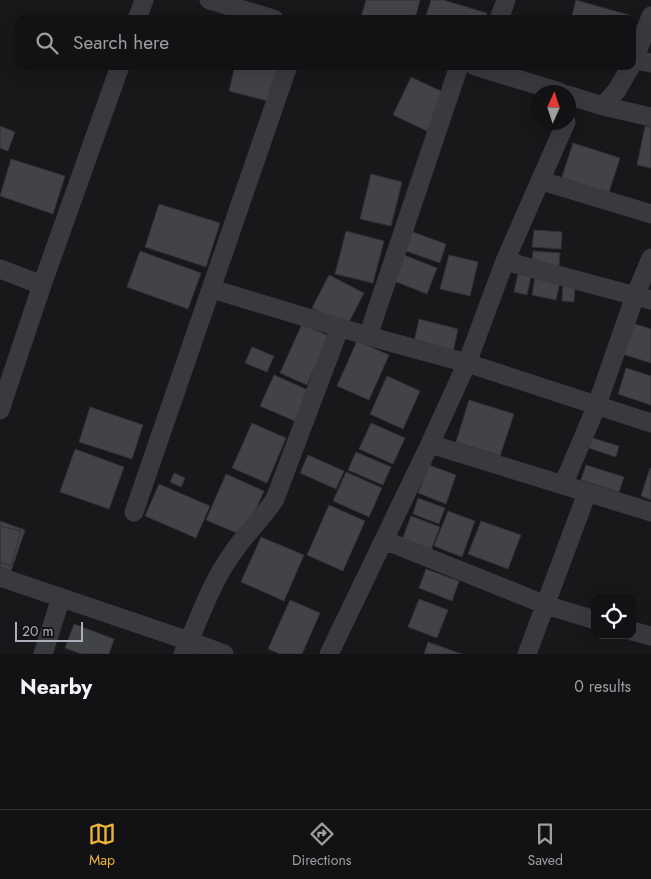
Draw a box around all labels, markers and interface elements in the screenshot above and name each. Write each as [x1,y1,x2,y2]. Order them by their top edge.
search box [15,15,636,70]
icon: search [33,29,61,57]
text: Search here [73,29,169,56]
north arrow [531,85,576,130]
map controls [591,594,636,639]
button: locate [591,594,636,639]
scale bar [15,619,82,642]
text: 20 m [22,621,54,641]
text: Nearby [20,672,92,702]
text: 0 results [574,675,631,698]
tab: Map [88,820,116,870]
tab: Directions [292,820,351,870]
tab: Saved [527,820,563,870]

